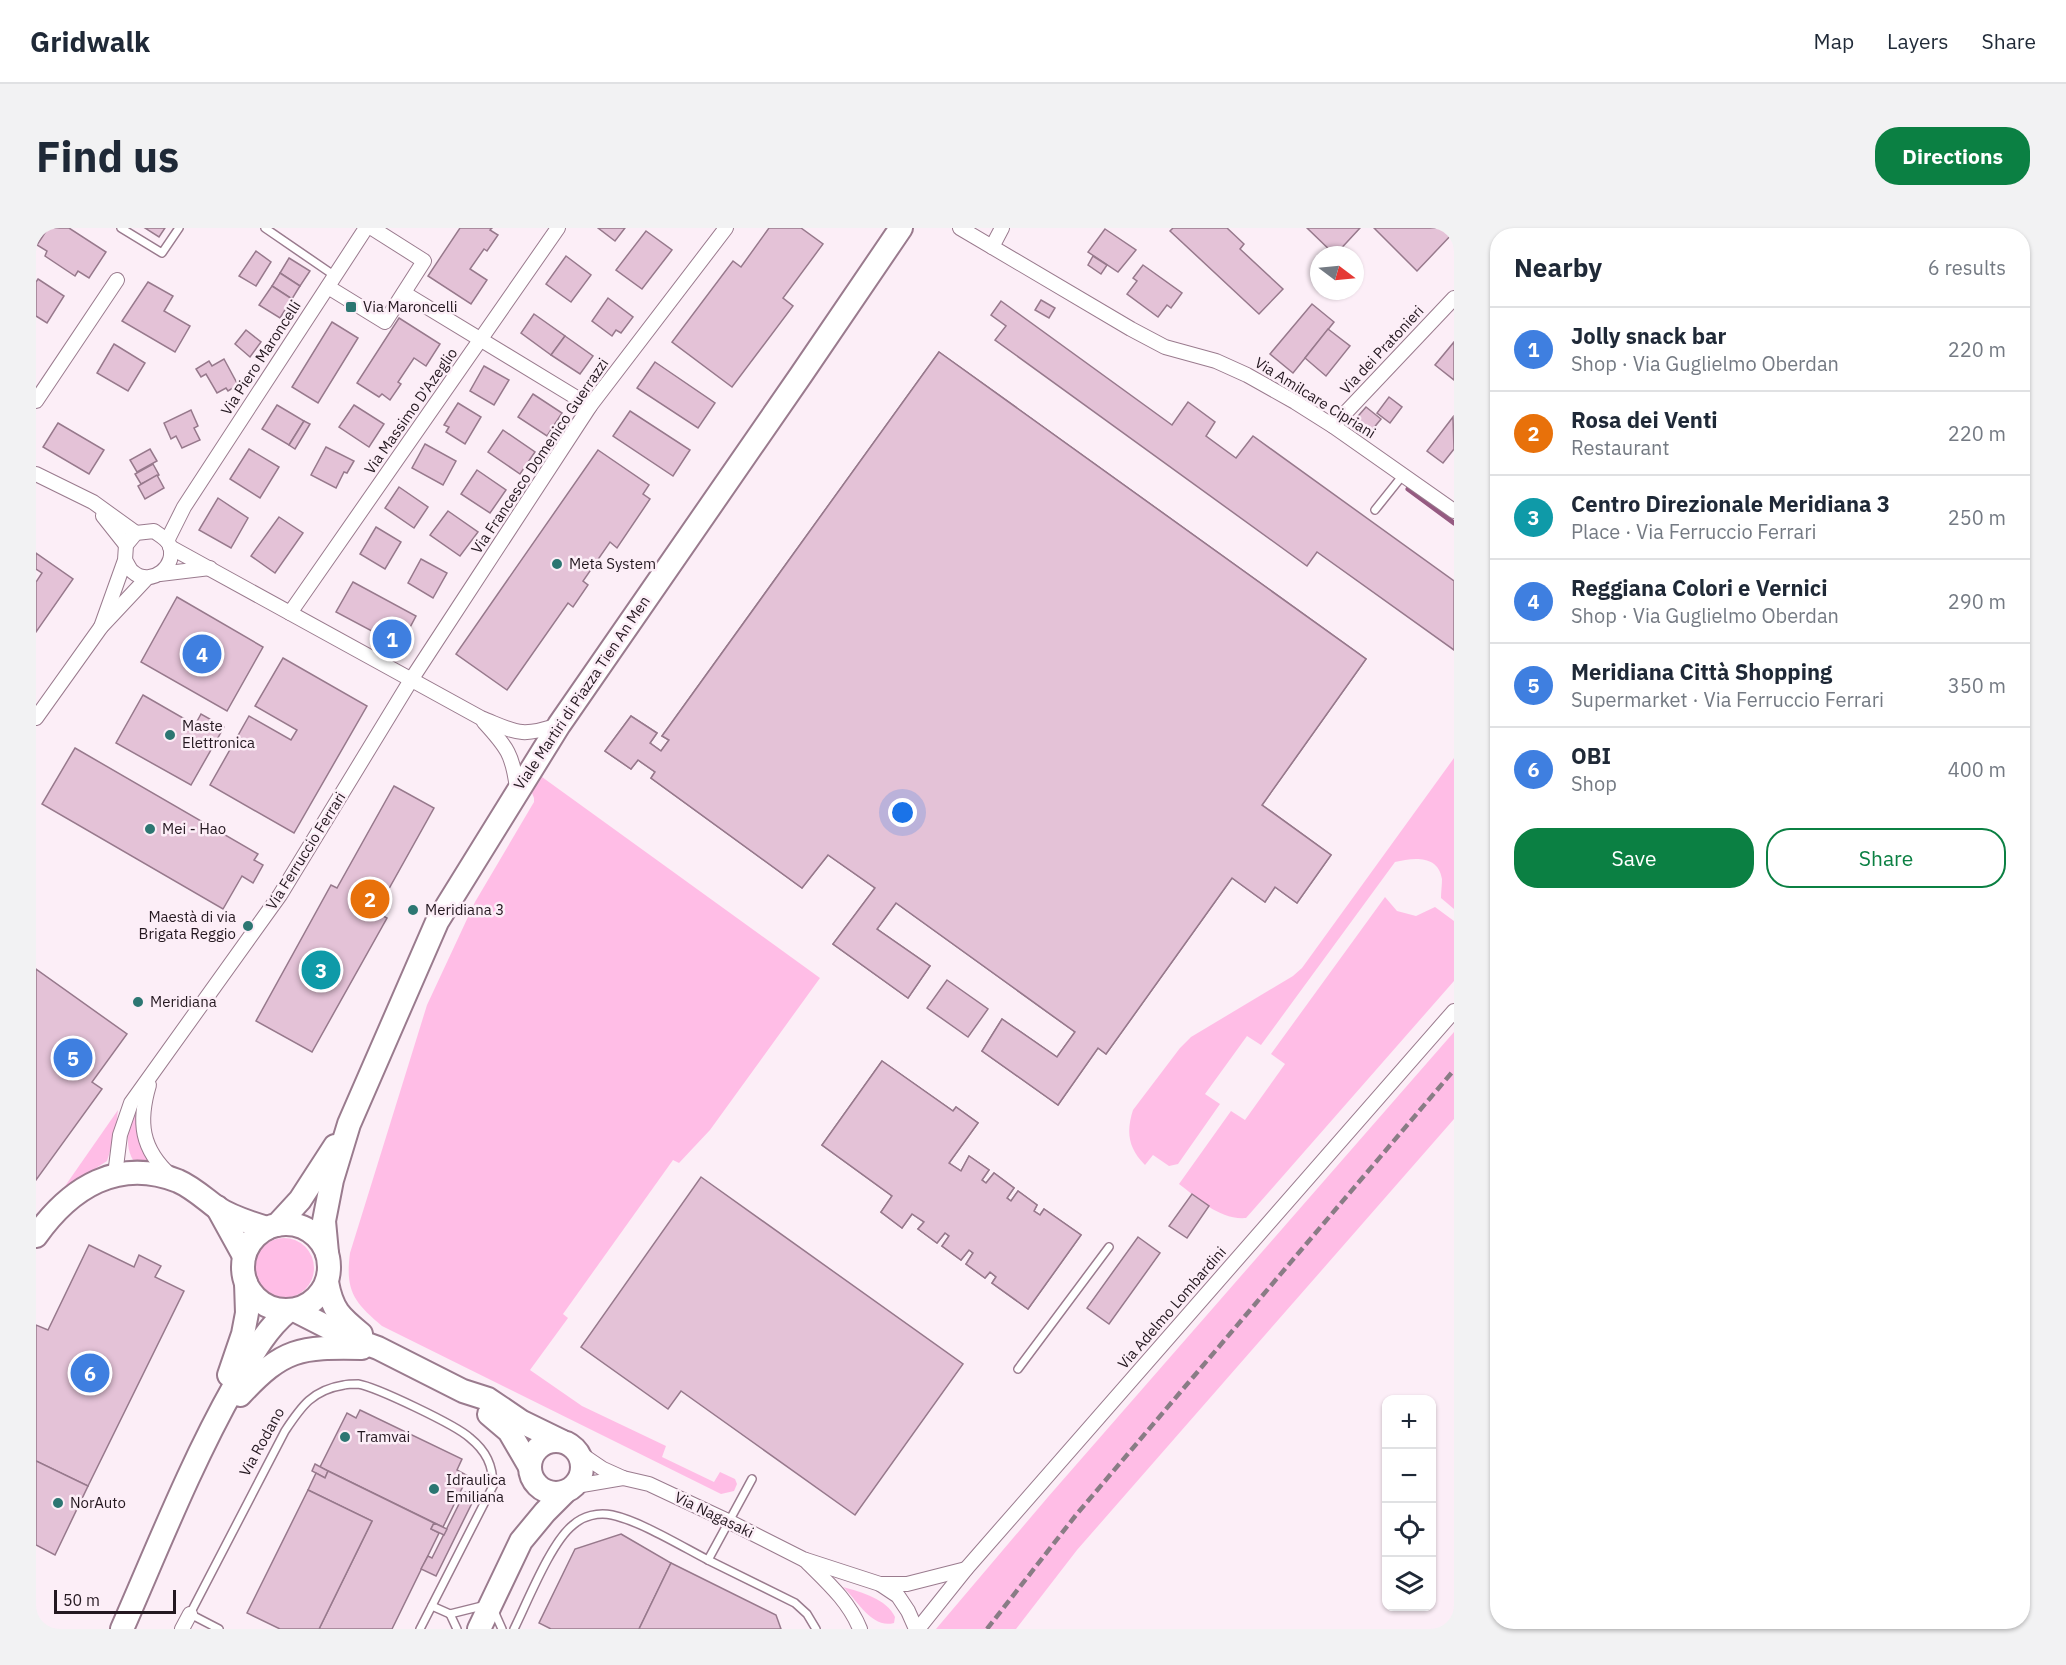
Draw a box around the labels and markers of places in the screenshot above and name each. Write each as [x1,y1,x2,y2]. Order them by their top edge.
place label: Via Maroncelli [363,297,458,316]
marker: Via Maroncelli [344,300,358,314]
place label: Meta System [569,554,656,573]
marker: Meta System [550,557,564,571]
pin: 1 [372,616,412,662]
pin: 4 [182,632,222,676]
place label: Maste Elettronica [182,716,255,752]
marker: Maste Elettronica [163,728,177,742]
place label: Mei - Hao [162,819,226,838]
marker: Mei - Hao [143,822,157,836]
pin: 2 [350,876,390,922]
place label: Meridiana 3 [425,900,504,919]
marker: Meridiana 3 [406,903,420,917]
place label: Maestà di via Brigata Reggio [139,907,236,943]
marker: Maestà di via Brigata Reggio [241,919,255,933]
pin: 3 [302,948,340,992]
place label: Meridiana [150,992,217,1011]
marker: Meridiana [131,995,145,1009]
pin: 5 [54,1036,93,1080]
pin: 6 [70,1350,110,1396]
place label: Tramvai [357,1427,410,1446]
marker: Tramvai [338,1430,352,1444]
place label: Idraulica Emiliana [446,1470,506,1506]
marker: Idraulica Emiliana [427,1482,441,1496]
place label: NorAuto [70,1493,126,1512]
marker: NorAuto [51,1496,65,1510]

